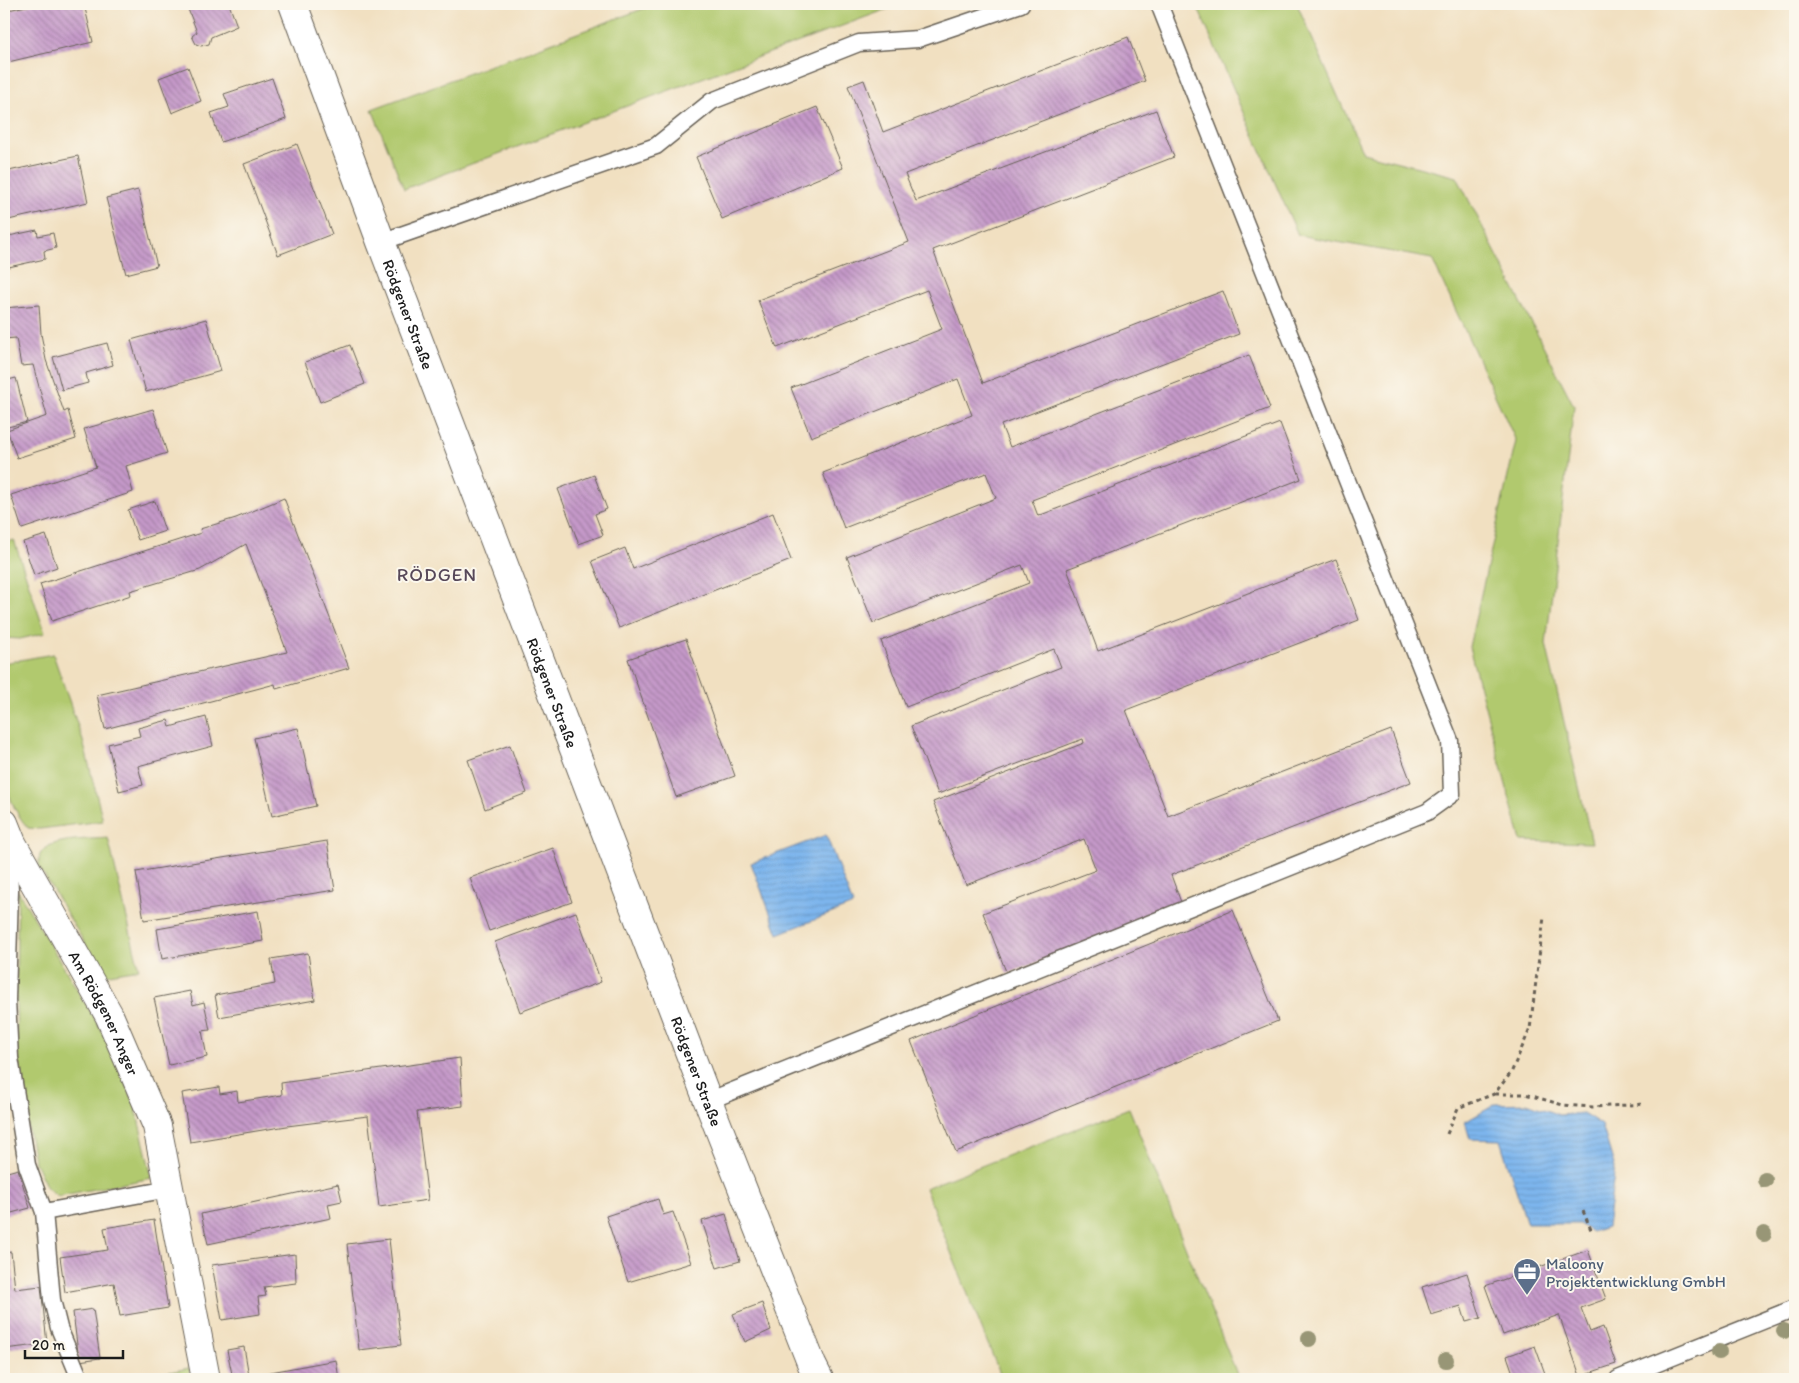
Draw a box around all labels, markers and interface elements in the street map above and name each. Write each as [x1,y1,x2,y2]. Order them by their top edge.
street label: Rödgener Straße [378,257,438,372]
district label: RÖDGEN [397,563,477,586]
street label: Rödgener Straße [523,635,582,751]
street label: Am Rödgener Anger [65,947,143,1078]
street label: Rödgener Straße [667,1014,726,1129]
place label: Maloony Projektentwicklung GmbH [1546,1254,1726,1291]
office icon: Maloony Projektentwicklung GmbH [1512,1257,1542,1296]
scale bar [25,1328,122,1360]
text: 20 m [32,1336,66,1354]

